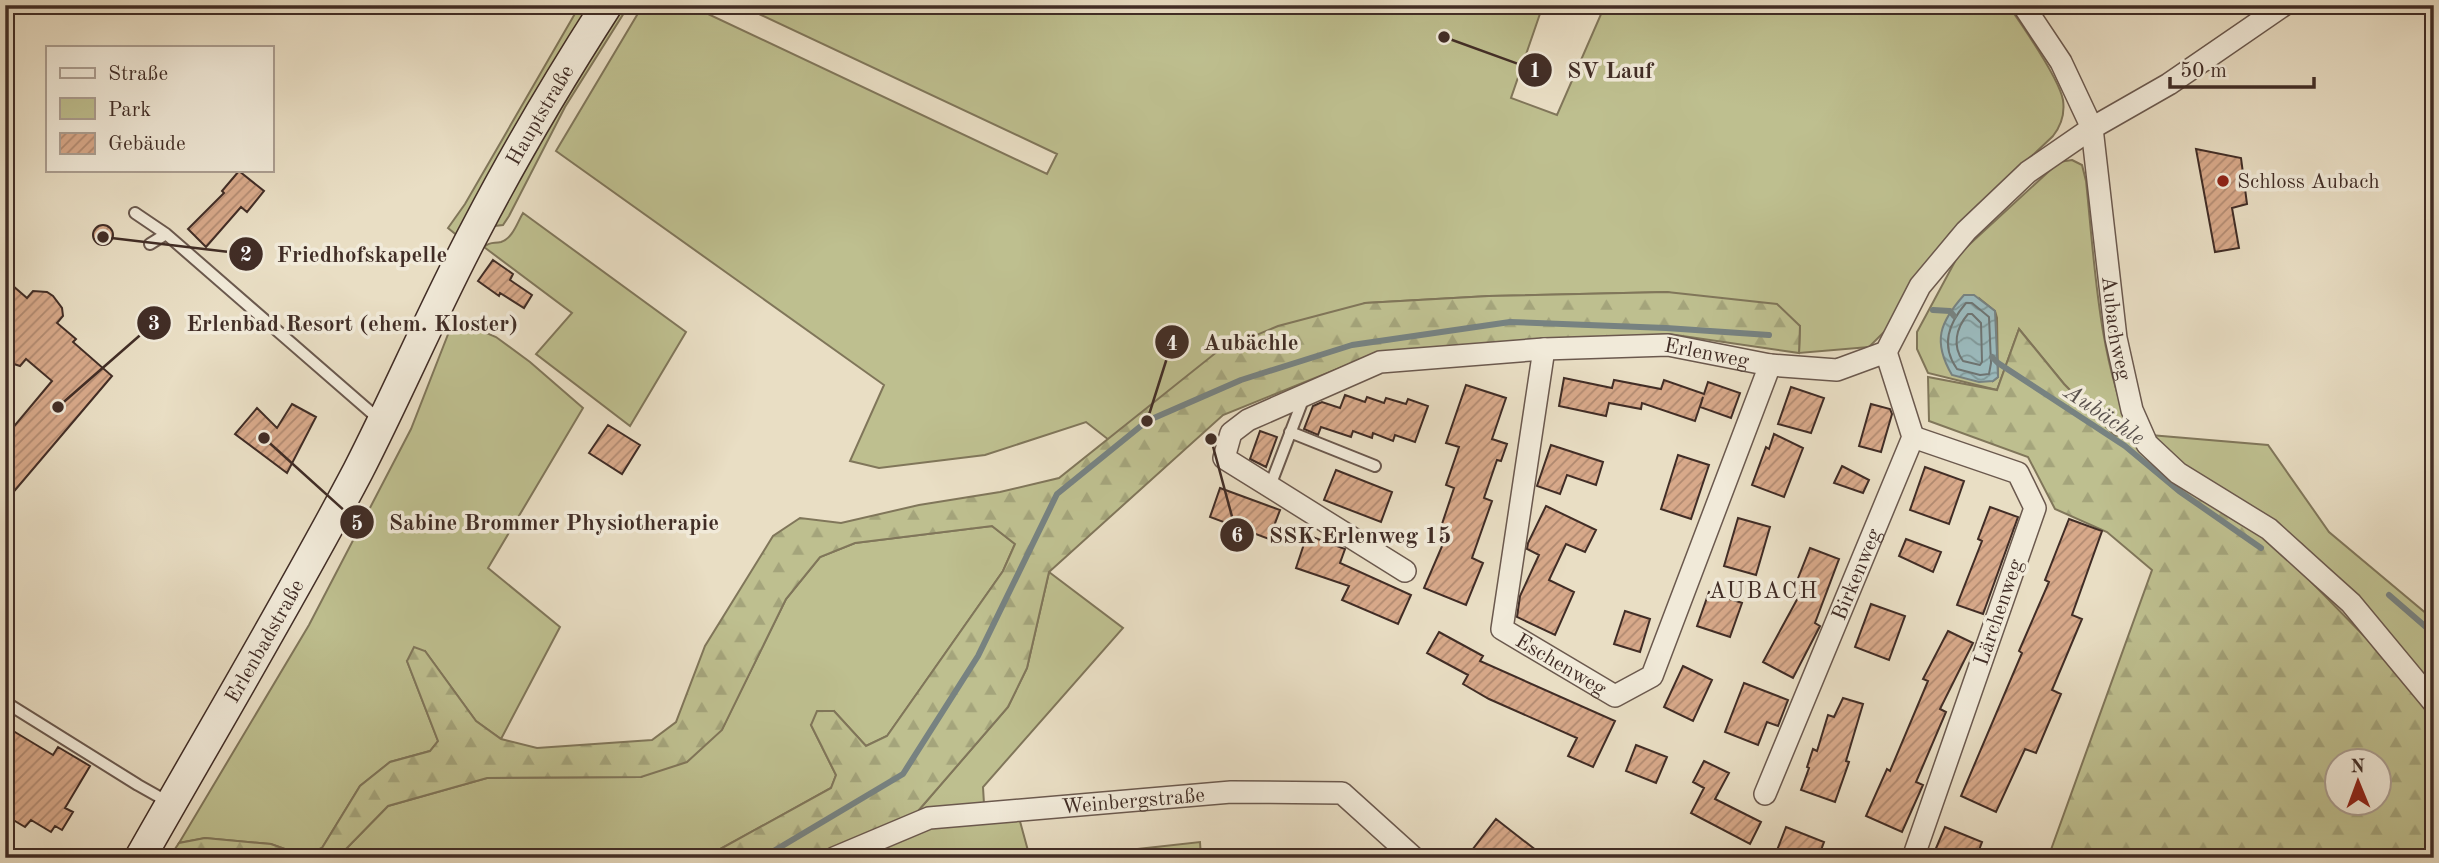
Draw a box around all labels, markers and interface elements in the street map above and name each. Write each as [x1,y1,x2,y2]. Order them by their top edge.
legend [46,46,273,172]
scale bar [2170,46,2313,90]
callout: SV Lauf [1517,48,1667,92]
text: SV Lauf [1567,60,1655,83]
text: 1 [1529,61,1541,82]
text: 50 m [2180,61,2227,82]
street label: Hauptstraße [503,62,579,170]
text: Straße [108,64,168,85]
text: Park [108,100,151,121]
text: Gebäude [108,134,186,155]
place label: Schloss Aubach [2237,172,2380,193]
marker: Schloss Aubach [2215,173,2231,189]
callout: Friedhofskapelle [228,232,462,276]
text: Friedhofskapelle [277,244,447,267]
text: 2 [240,245,252,266]
street label: Aubachweg [2097,275,2134,383]
callout: Erlenbad Resort (ehem. Kloster) [137,301,531,345]
text: Erlenbad Resort (ehem. Kloster) [186,313,518,336]
text: 3 [148,314,160,335]
callout: Aubächle [1155,320,1313,364]
text: Aubächle [1203,332,1299,355]
text: 4 [1166,334,1178,355]
street label: Erlenweg [1662,335,1751,373]
water label: Aubächle [2058,379,2148,450]
callout: Sabine Brommer Physiotherapie [340,500,733,544]
text: Sabine Brommer Physiotherapie [389,512,719,535]
callout: SSK Erlenweg 15 [1219,513,1465,557]
text: 5 [351,514,363,535]
text: SSK Erlenweg 15 [1269,525,1451,548]
street label: Birkenweg [1829,525,1886,624]
text: 6 [1231,526,1243,547]
street label: Lärchenweg [1971,556,2028,668]
street label: Erlenbadstraße [222,577,309,707]
district label: AUBACH [1709,580,1819,603]
street label: Eschenweg [1511,630,1610,701]
north arrow [2324,748,2394,818]
text: N [2350,758,2366,777]
street label: Weinbergstraße [1061,785,1206,819]

